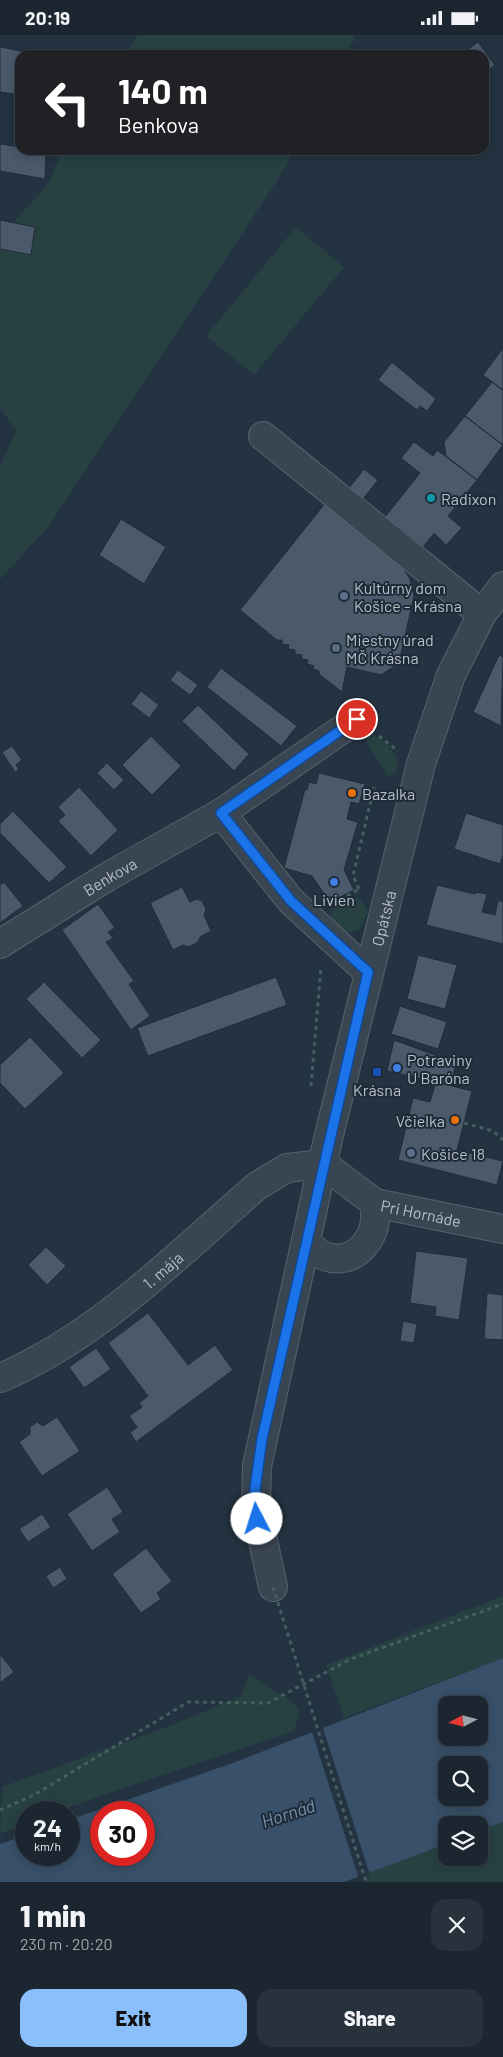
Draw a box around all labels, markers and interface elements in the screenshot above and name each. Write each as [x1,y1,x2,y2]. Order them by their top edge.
text: 20:19 [25,6,70,29]
text: 140 m [118,69,208,111]
icon: left [35,70,100,135]
text: Benkova [118,111,199,137]
place label: Radixon [441,489,496,508]
marker: Radixon [425,492,437,504]
place label: Kultúrny dom Košice - Krásna [354,578,462,615]
marker: Kultúrny dom Košice - Krásna [338,590,350,602]
place label: Miestny úrad MČ Krásna [346,630,434,667]
marker: Miestny úrad MČ Krásna [330,642,342,654]
pin [336,698,378,740]
icon: arrive [343,705,371,733]
place label: Bazalka [362,784,415,803]
marker: Bazalka [346,787,358,799]
street label: Benkova [79,853,140,899]
marker: Livien [328,876,340,888]
street label: Opátska [367,888,399,948]
place label: Livien [313,890,355,909]
place label: Potraviny U Baróna [407,1050,473,1087]
marker: Potraviny U Baróna [391,1062,403,1074]
marker: Krásna [371,1066,383,1078]
place label: Krásna [353,1080,401,1099]
place label: Včielka [396,1111,445,1130]
marker: Včielka [449,1114,461,1126]
place label: Košice 18 [421,1144,485,1163]
marker: Košice 18 [405,1147,417,1159]
street label: Pri Hornáde [379,1195,463,1230]
street label: 1. mája [138,1247,186,1292]
position arrow [230,1492,282,1544]
north arrow [438,1696,488,1746]
map controls [438,1696,488,1866]
button: search [438,1756,488,1806]
water label: Hornád [258,1794,318,1832]
speed limit sign: 30 [90,1801,155,1866]
text: 24 [33,1812,62,1842]
button: layers [438,1816,488,1866]
text: km/h [34,1839,61,1853]
text: 1 min [20,1897,86,1933]
button: close [431,1899,483,1951]
text: 230 m · 20:20 [20,1934,113,1953]
button: Exit [20,1989,247,2047]
button: Share [257,1989,483,2047]

